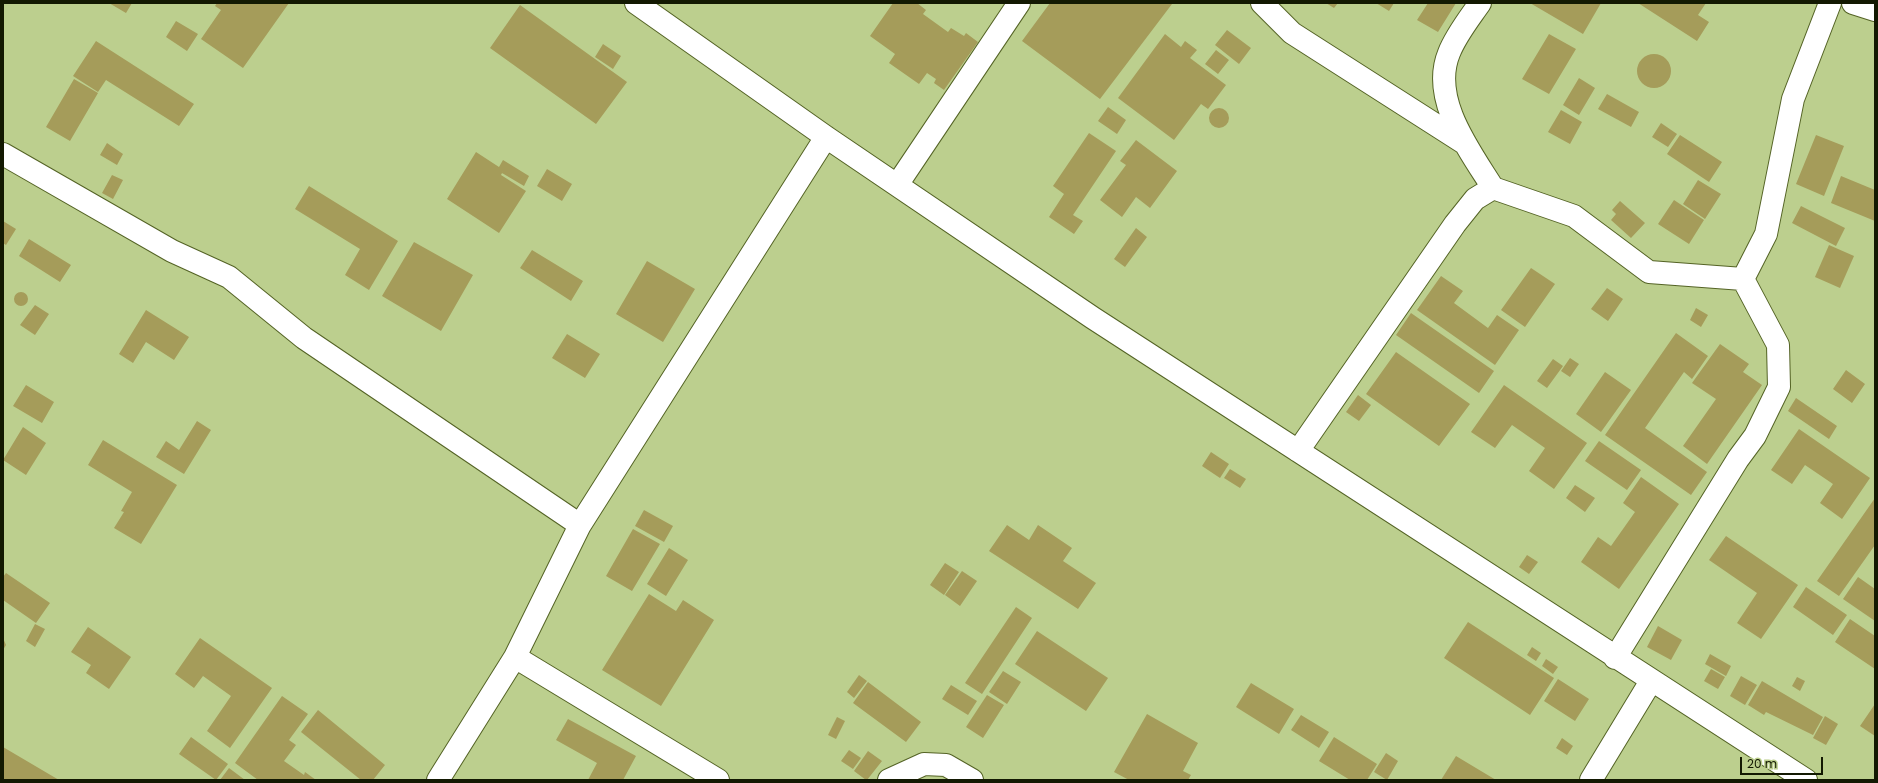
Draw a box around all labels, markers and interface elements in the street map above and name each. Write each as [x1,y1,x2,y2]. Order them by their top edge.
scale bar [1742,749,1825,775]
text: 20 m [1747,755,1777,772]

